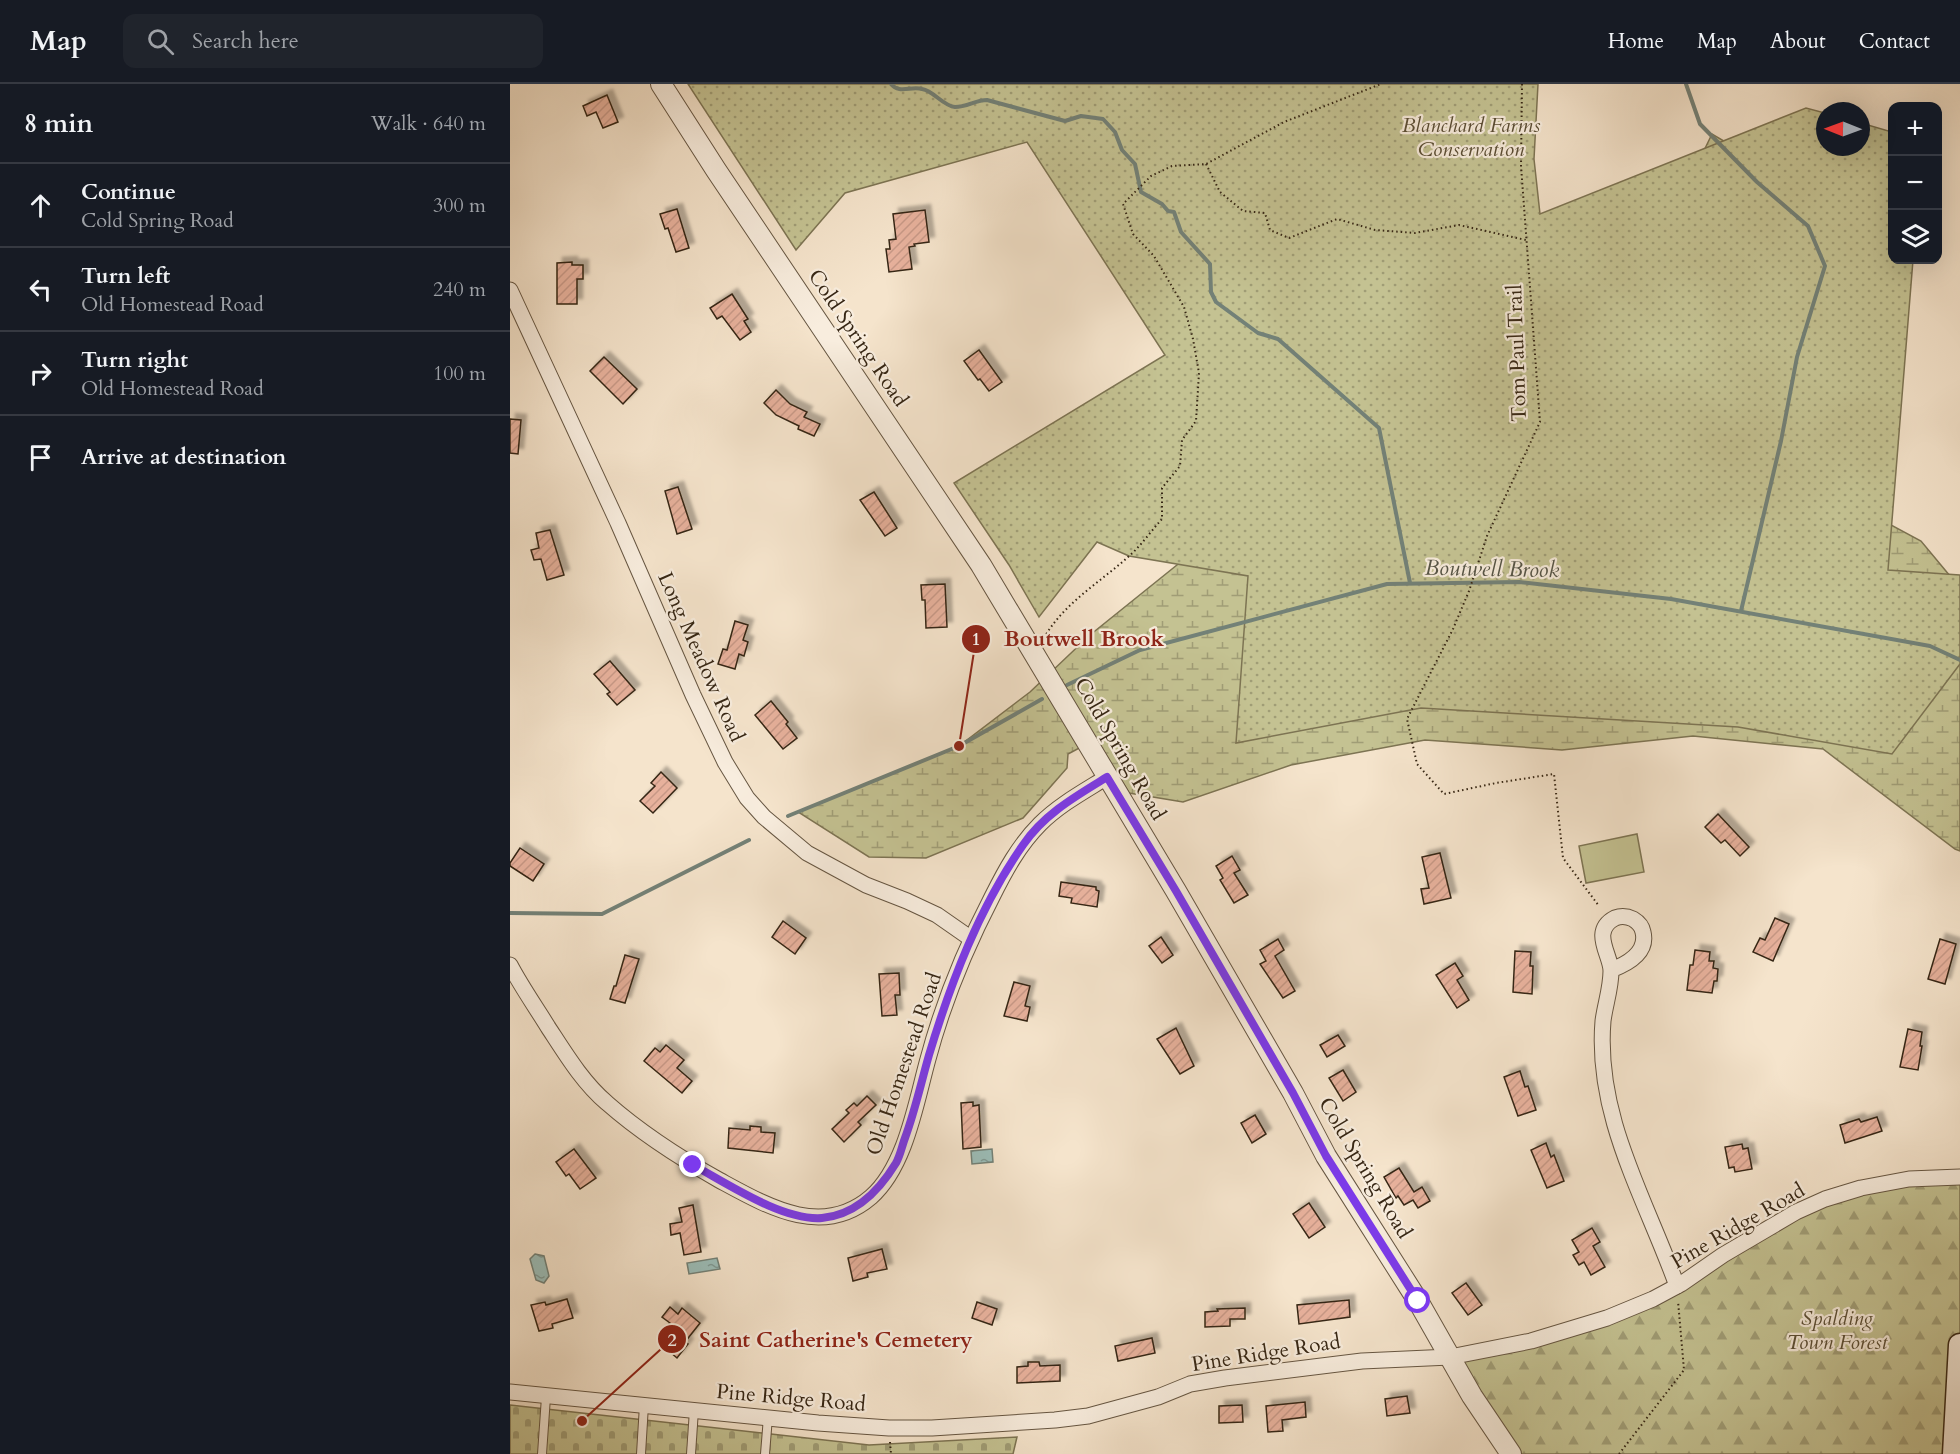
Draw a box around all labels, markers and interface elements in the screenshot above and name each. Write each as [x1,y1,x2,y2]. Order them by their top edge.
search box [123,14,543,68]
text: Map [30,22,87,60]
icon: search [144,25,177,58]
text: Search here [192,26,299,56]
text: Home [1608,27,1664,56]
text: Map [1697,27,1737,56]
text: About [1770,27,1826,56]
text: Contact [1859,27,1930,56]
north arrow [1816,102,1870,156]
map controls [1888,102,1942,264]
button: + [1888,102,1942,156]
text: 8 min [24,106,93,141]
text: Walk · 640 m [371,110,486,137]
park label: Blanchard Farms Conservation [1402,111,1540,164]
button: − [1888,156,1942,210]
text: Continue [81,177,176,207]
icon: ahead [24,189,57,222]
text: 300 m [433,192,486,219]
text: Cold Spring Road [81,207,234,234]
button: layers [1888,210,1942,264]
text: Turn left [81,261,170,291]
street label: Cold Spring Road [801,263,915,413]
icon: left [24,273,57,306]
text: 240 m [433,276,486,303]
street label: Tom Paul Trail [1500,284,1534,422]
text: Old Homestead Road [81,291,264,318]
text: Turn right [81,345,188,375]
icon: right [24,357,57,390]
text: 100 m [433,360,486,387]
text: Old Homestead Road [81,375,264,402]
icon: arrive [24,441,57,474]
text: Arrive at destination [81,442,286,472]
water label: Boutwell Brook [1424,553,1560,585]
street label: Long Meadow Road [651,568,751,746]
callout: Boutwell Brook [961,619,1176,659]
text: Boutwell Brook [1004,624,1164,654]
text: 1 [971,627,981,652]
street label: Cold Spring Road [1067,672,1173,826]
street label: Old Homestead Road [859,969,949,1159]
street label: Cold Spring Road [1311,1092,1419,1244]
route end [679,1151,705,1177]
street label: Pine Ridge Road [1666,1176,1810,1276]
route start [1404,1287,1430,1313]
park label: Spalding Town Forest [1787,1304,1889,1357]
callout: Saint Catherine's Cemetery [657,1319,984,1359]
text: Saint Catherine's Cemetery [699,1325,973,1355]
street label: Pine Ridge Road [1190,1327,1342,1379]
text: 2 [667,1328,677,1353]
street label: Pine Ridge Road [715,1377,867,1419]

